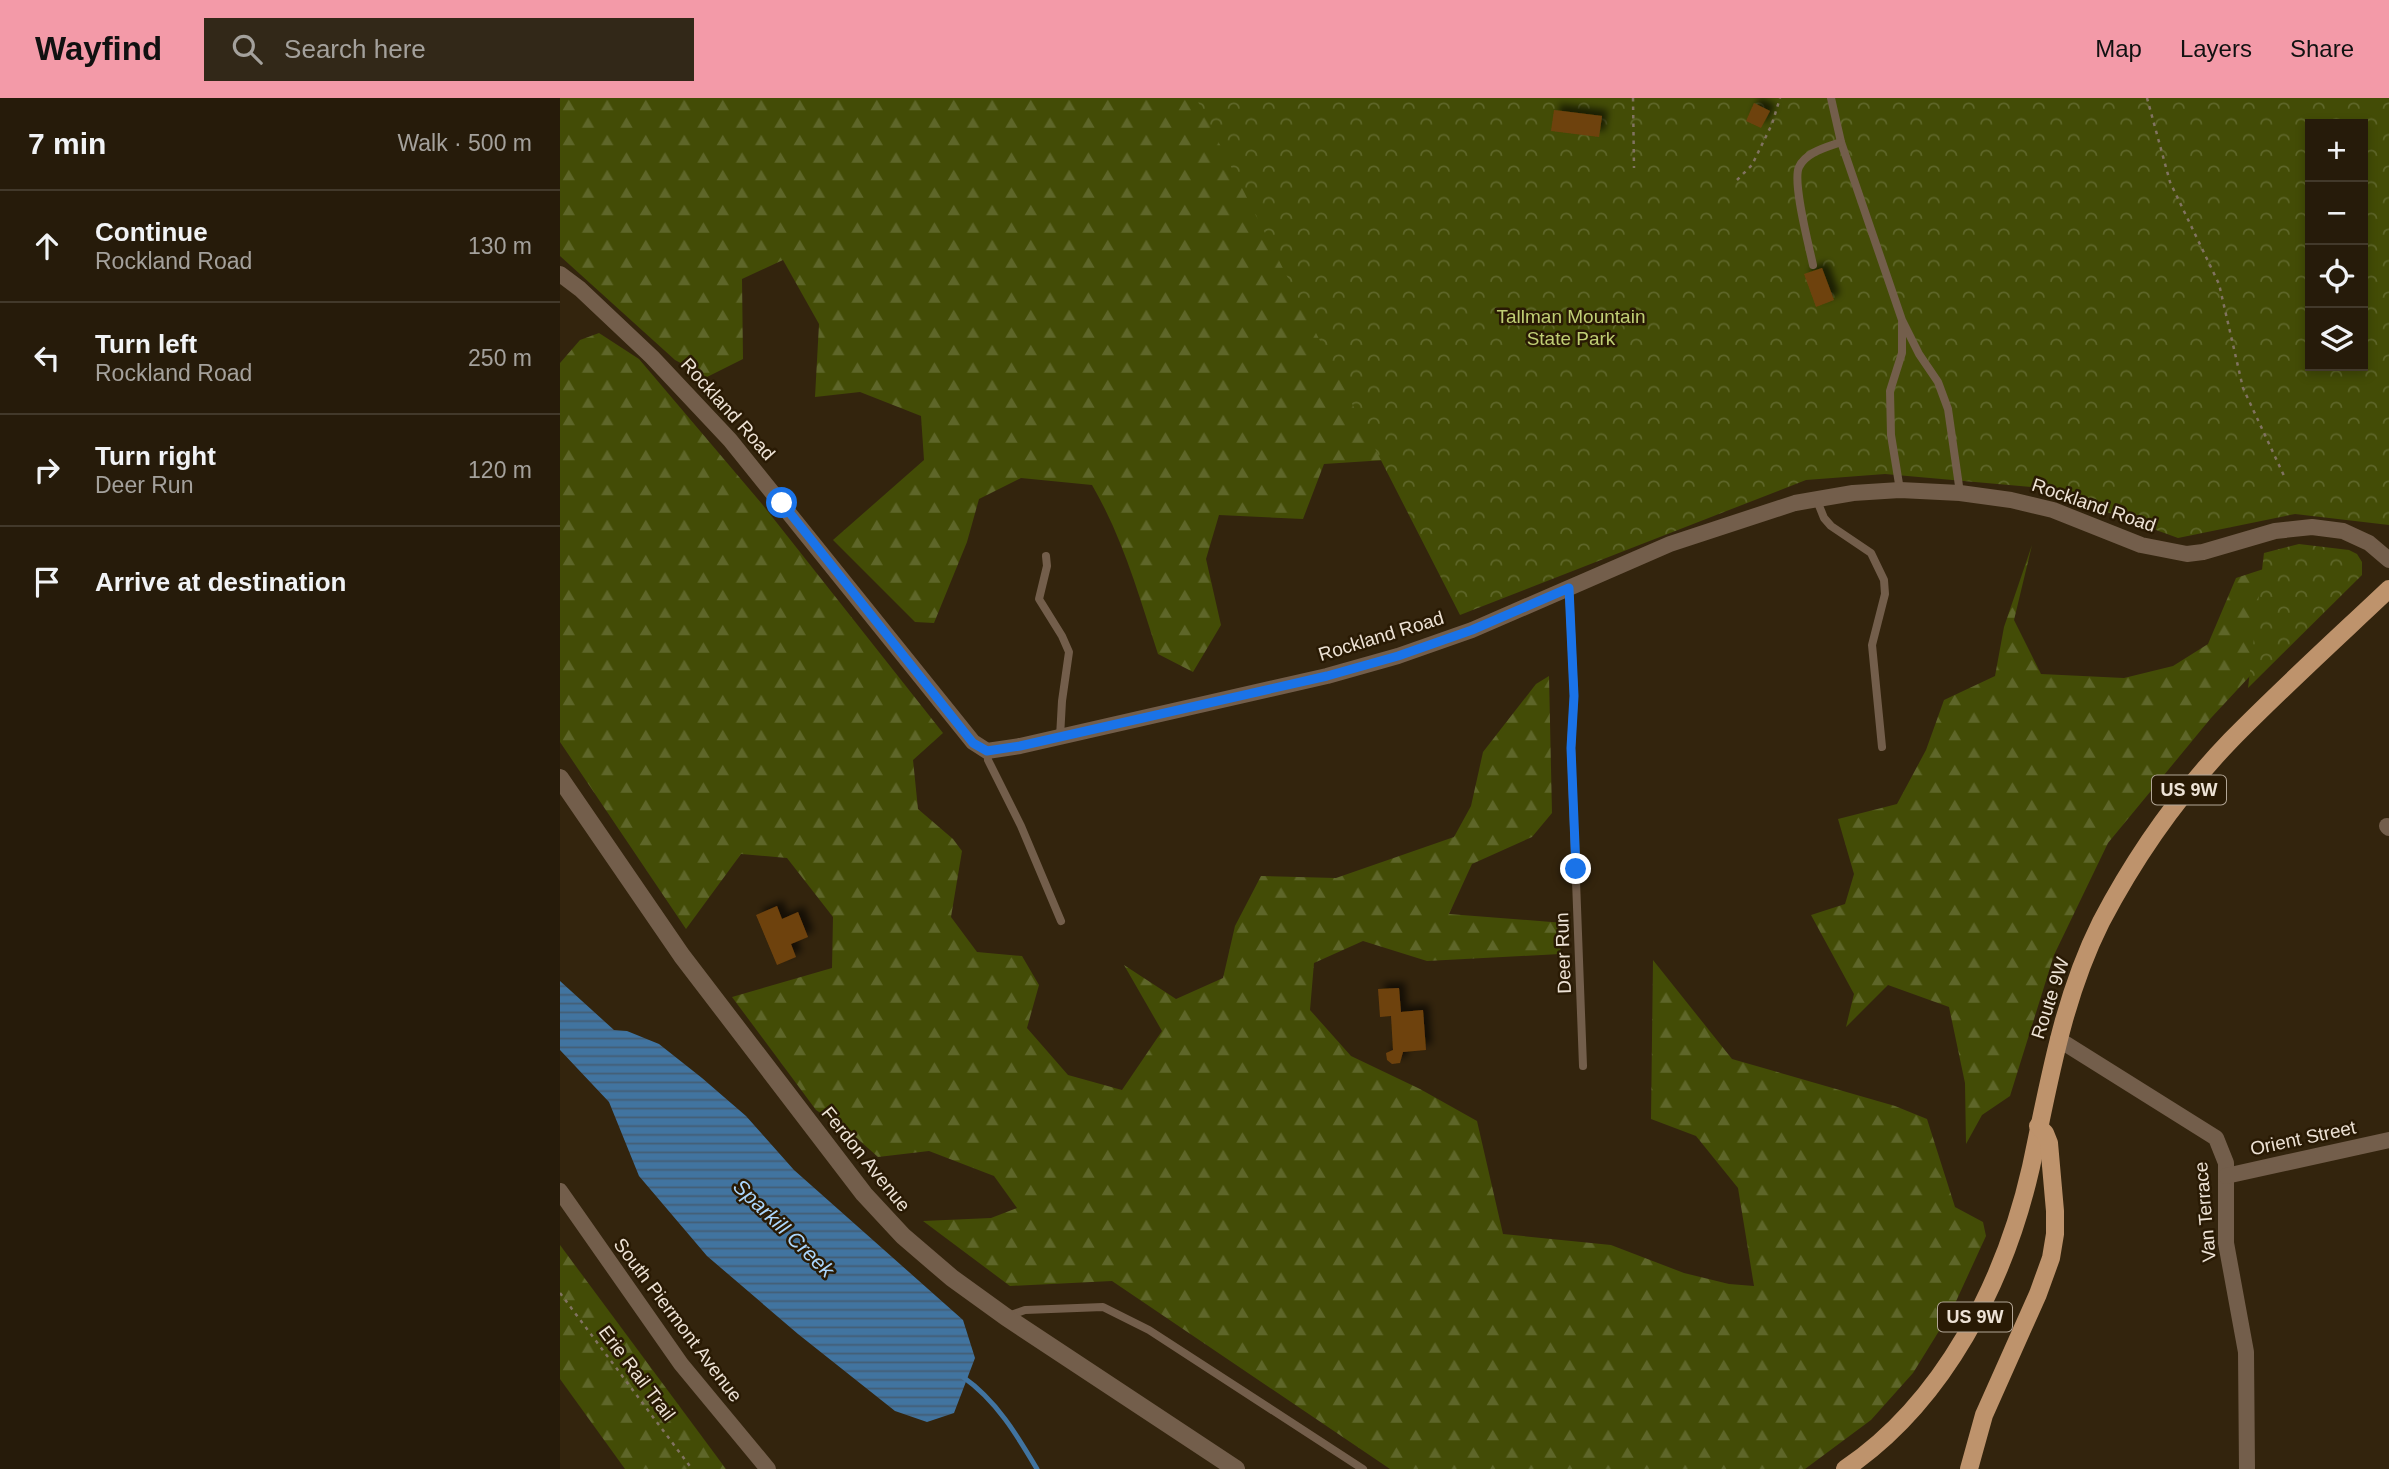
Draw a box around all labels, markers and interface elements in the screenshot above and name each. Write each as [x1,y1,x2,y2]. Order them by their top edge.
search box [204,18,694,81]
text: Wayfind [35,30,162,67]
icon: search [228,30,266,68]
text: Search here [284,34,426,64]
text: Map [2095,35,2142,62]
text: Layers [2180,35,2252,62]
text: Share [2290,35,2354,62]
map controls [2305,119,2368,371]
button: + [2305,119,2368,182]
text: 7 min [28,127,106,160]
text: Walk · 500 m [397,130,532,156]
button: − [2305,182,2368,245]
text: Continue [95,217,208,247]
icon: ahead [28,227,66,265]
text: 130 m [468,233,532,259]
button: locate [2305,245,2368,308]
text: Rockland Road [95,248,252,274]
park label: Tallman Mountain State Park [1497,306,1645,349]
button: layers [2305,308,2368,371]
text: Turn left [95,329,197,359]
icon: left [28,339,66,377]
text: 250 m [468,345,532,371]
street label: Rockland Road [677,354,779,464]
text: Rockland Road [95,360,252,386]
text: Turn right [95,441,216,471]
icon: right [28,451,66,489]
text: 120 m [468,457,532,483]
text: Deer Run [95,472,193,498]
street label: Rockland Road [2029,474,2159,536]
route start [766,487,797,518]
icon: arrive [28,563,66,601]
text: Arrive at destination [95,567,346,597]
street label: Rockland Road [1316,607,1446,665]
road number: US 9W [2152,776,2226,804]
route end [1560,853,1591,884]
street label: Deer Run [1551,912,1575,994]
street label: Route 9W [2027,955,2073,1041]
street label: Ferdon Avenue [817,1102,915,1216]
street label: Orient Street [2248,1116,2359,1159]
street label: Van Terrace [2190,1161,2220,1263]
water label: Sparkill Creek [729,1174,840,1283]
street label: South Piermont Avenue [610,1234,746,1406]
road number: US 9W [1938,1302,2012,1332]
street label: Erie Rail Trail [595,1322,679,1424]

